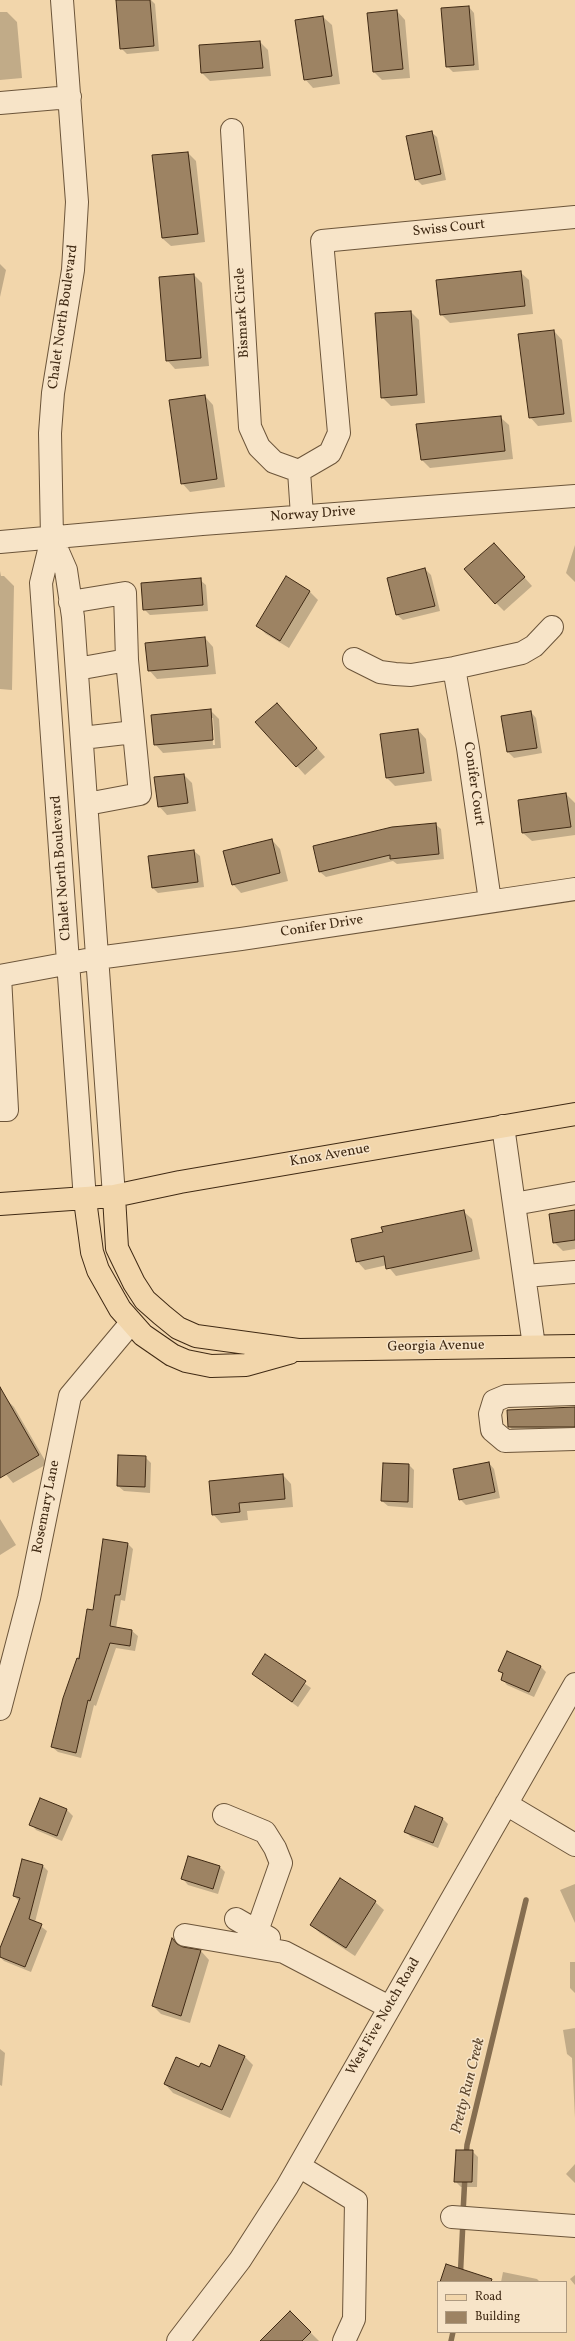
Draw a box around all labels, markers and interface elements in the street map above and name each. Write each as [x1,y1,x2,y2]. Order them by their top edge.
street label: Swiss Court [412,217,486,241]
street label: Chalet North Boulevard [46,244,82,390]
street label: Bismark Circle [232,267,254,359]
street label: Norway Drive [270,504,356,526]
street label: Conifer Court [459,741,487,827]
street label: Chalet North Boulevard [49,795,75,941]
street label: Conifer Drive [279,912,365,942]
street label: Knox Avenue [289,1141,371,1171]
street label: Georgia Avenue [387,1338,485,1356]
street label: Rosemary Lane [30,1459,64,1555]
street label: West Five Notch Road [344,1955,424,2079]
water label: Pretty Run Creek [448,2036,490,2136]
legend [437,2281,567,2333]
text: Road [475,2289,502,2305]
text: Building [475,2309,520,2325]

